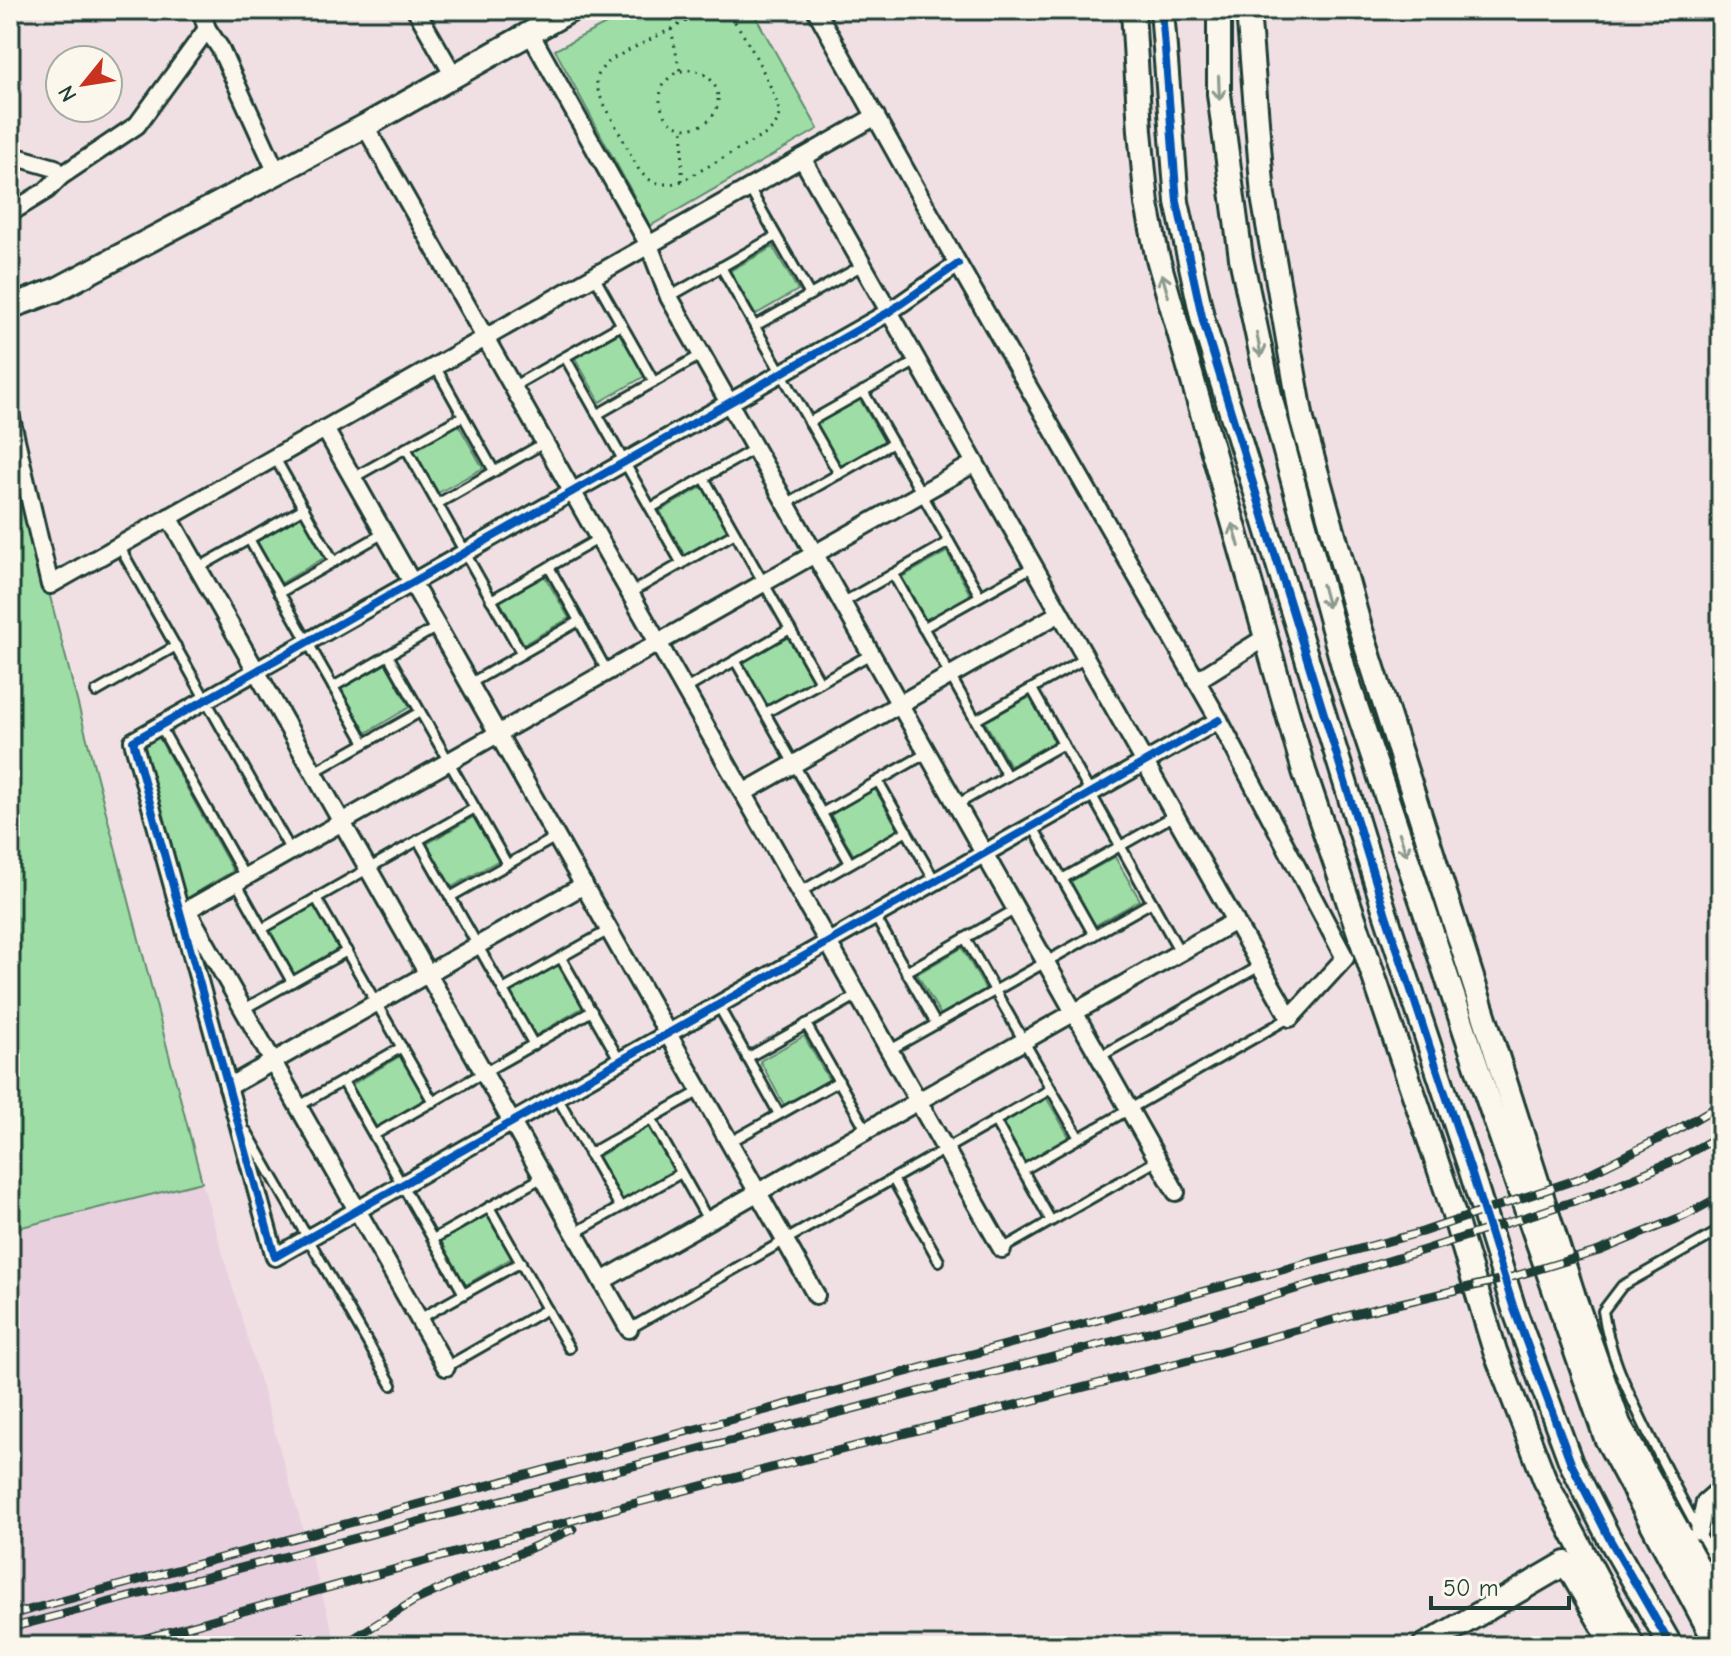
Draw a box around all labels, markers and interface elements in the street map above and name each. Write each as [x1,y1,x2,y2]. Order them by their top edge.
north arrow [44,44,124,124]
one-way arrow [1212,74,1227,101]
text: N [53,81,82,106]
one-way arrow [1157,272,1172,298]
one-way arrow [1252,331,1267,357]
one-way arrow [1228,522,1243,548]
one-way arrow [1318,583,1333,609]
one-way arrow [1396,831,1411,856]
scale bar [1431,1560,1569,1610]
text: 50 m [1443,1574,1499,1602]

